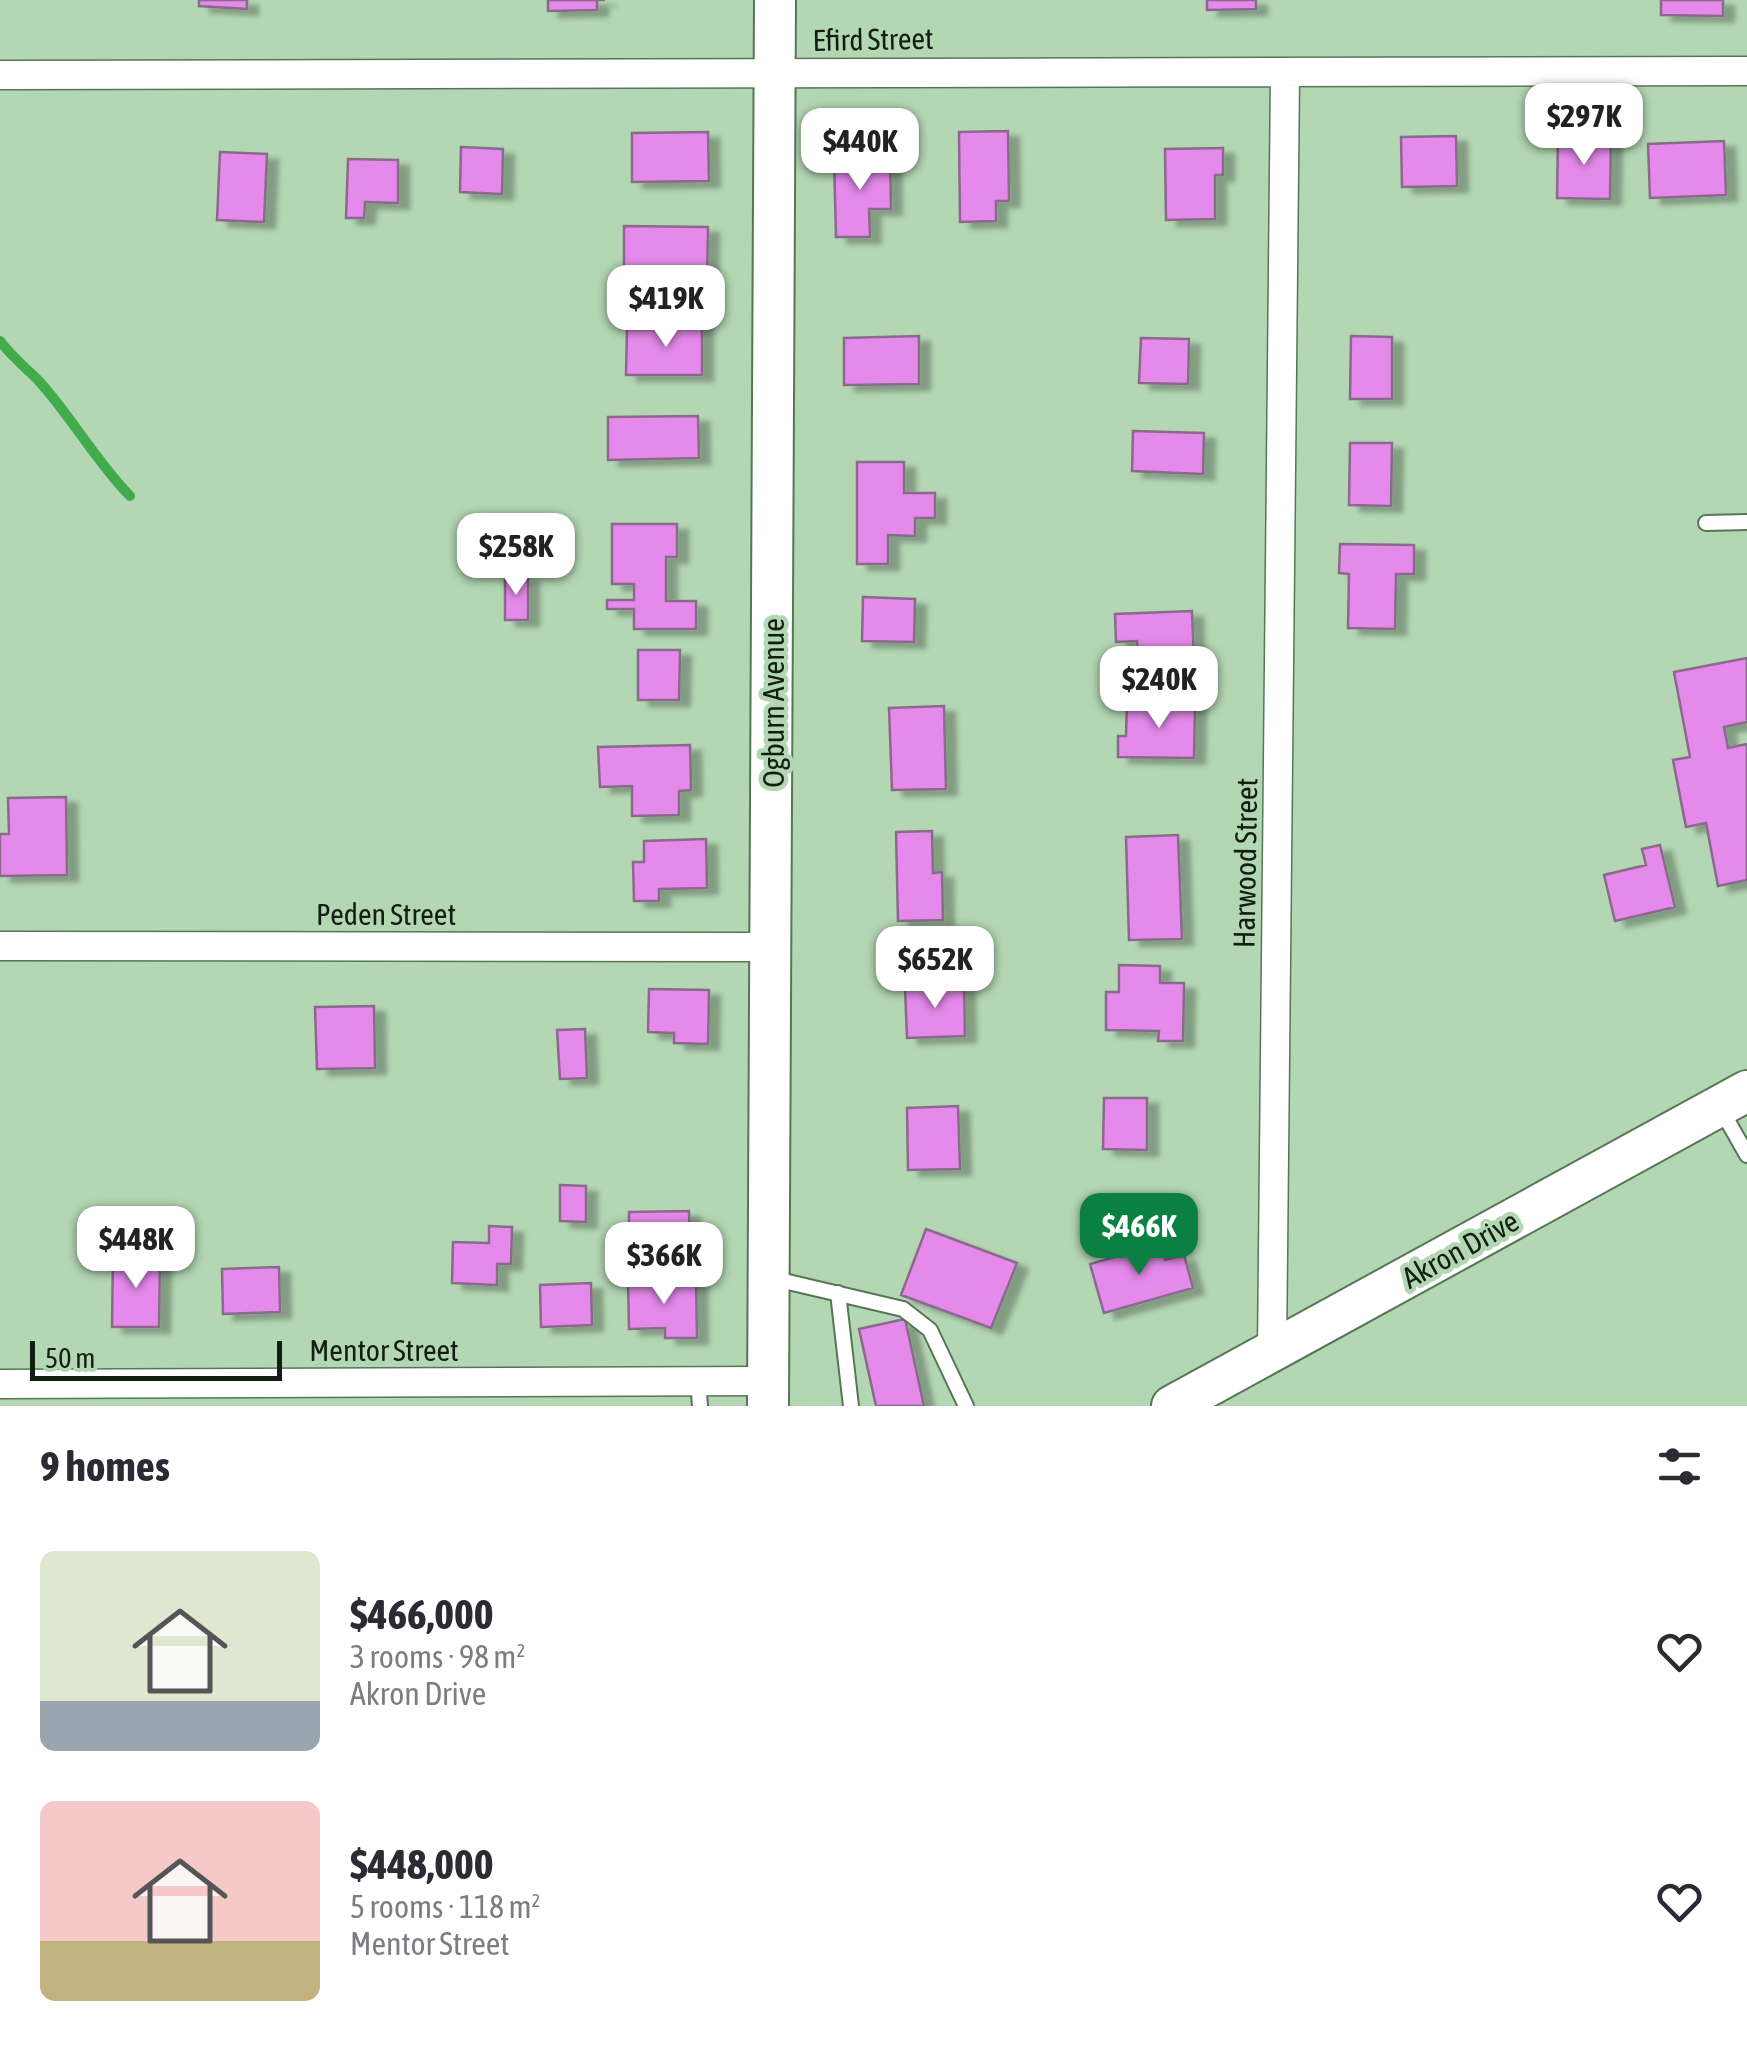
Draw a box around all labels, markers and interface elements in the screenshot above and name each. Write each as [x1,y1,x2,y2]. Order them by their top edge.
street label: Efird Street [812,21,934,57]
pin: $297K [1514,83,1654,168]
text: $297K [1547,97,1621,134]
pin: $440K [790,108,930,193]
text: $440K [823,122,897,159]
pin: $419K [596,265,736,350]
text: $419K [629,279,703,316]
pin: $258K [446,513,586,598]
text: $258K [479,527,553,564]
street label: Ogburn Avenue [756,618,790,788]
pin: $240K [1089,646,1229,731]
text: $240K [1122,660,1196,697]
street label: Harwood Street [1227,778,1263,948]
street label: Peden Street [316,897,456,931]
pin: $652K [865,926,1005,1011]
text: $652K [898,940,972,977]
pin: $466K [1069,1193,1209,1278]
street label: Akron Drive [1396,1203,1524,1295]
pin: $448K [66,1206,206,1291]
text: $466K [1102,1207,1176,1244]
text: $448K [99,1220,173,1257]
pin: $366K [594,1222,734,1307]
text: $366K [627,1236,701,1273]
street label: Mentor Street [309,1333,459,1367]
scale bar [30,1336,282,1380]
text: 50 m [45,1342,95,1374]
icon: filters [1652,1439,1707,1494]
text: 9 homes [40,1442,170,1490]
text: $466,000 [350,1590,494,1638]
icon: home [120,1591,240,1711]
icon: heart [1652,1624,1707,1679]
text: 3 rooms · 98 m² [350,1638,525,1675]
text: Akron Drive [350,1675,486,1712]
text: $448,000 [350,1840,494,1888]
icon: home [120,1841,240,1961]
icon: heart [1652,1874,1707,1929]
text: 5 rooms · 118 m² [350,1888,540,1925]
text: Mentor Street [350,1925,509,1962]

